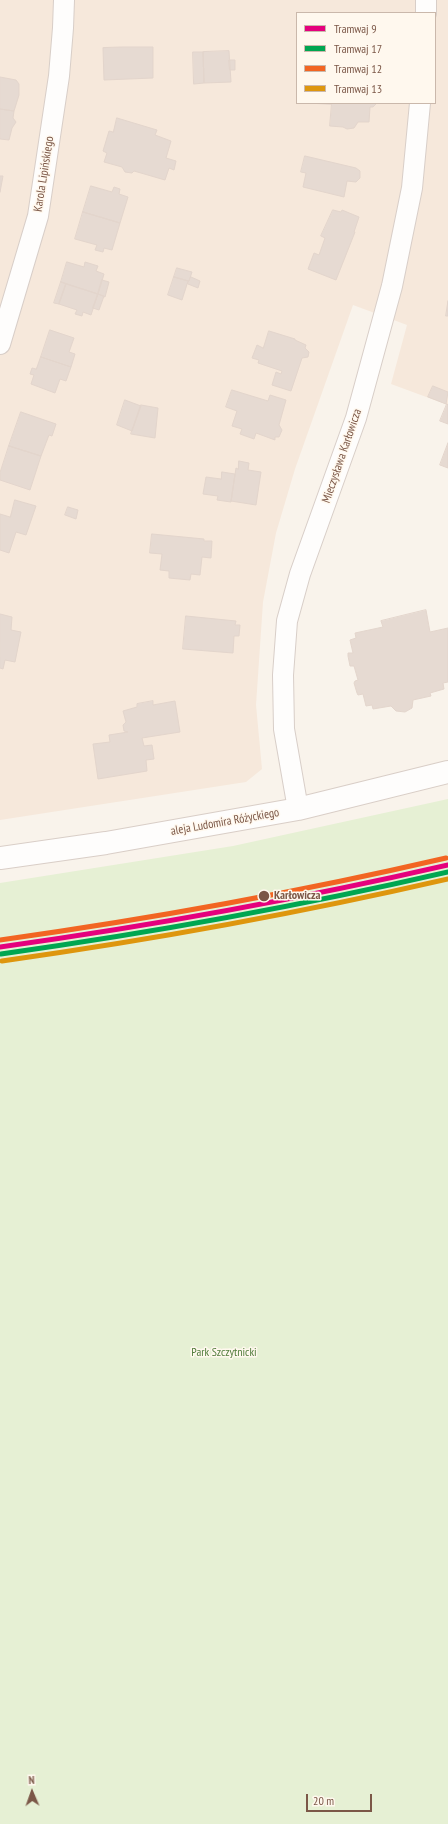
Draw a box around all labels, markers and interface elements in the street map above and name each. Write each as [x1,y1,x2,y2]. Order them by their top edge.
legend [296,12,436,104]
text: Tramwaj 9 [334,21,377,36]
text: Tramwaj 17 [334,41,382,56]
text: Tramwaj 12 [334,61,382,76]
text: Tramwaj 13 [334,81,382,96]
street label: Karola Lipińskiego [31,135,57,213]
street label: Mieczysława Karłowicza [319,407,365,505]
street label: aleja Ludomira Różyckiego [170,805,280,839]
marker: Karłowicza [257,889,271,903]
place label: Karłowicza [274,889,321,903]
park label: Park Szczytnicki [191,1346,257,1360]
north arrow [12,1772,52,1812]
text: N [28,1773,35,1787]
scale bar [308,1786,374,1812]
text: 20 m [313,1793,334,1808]

